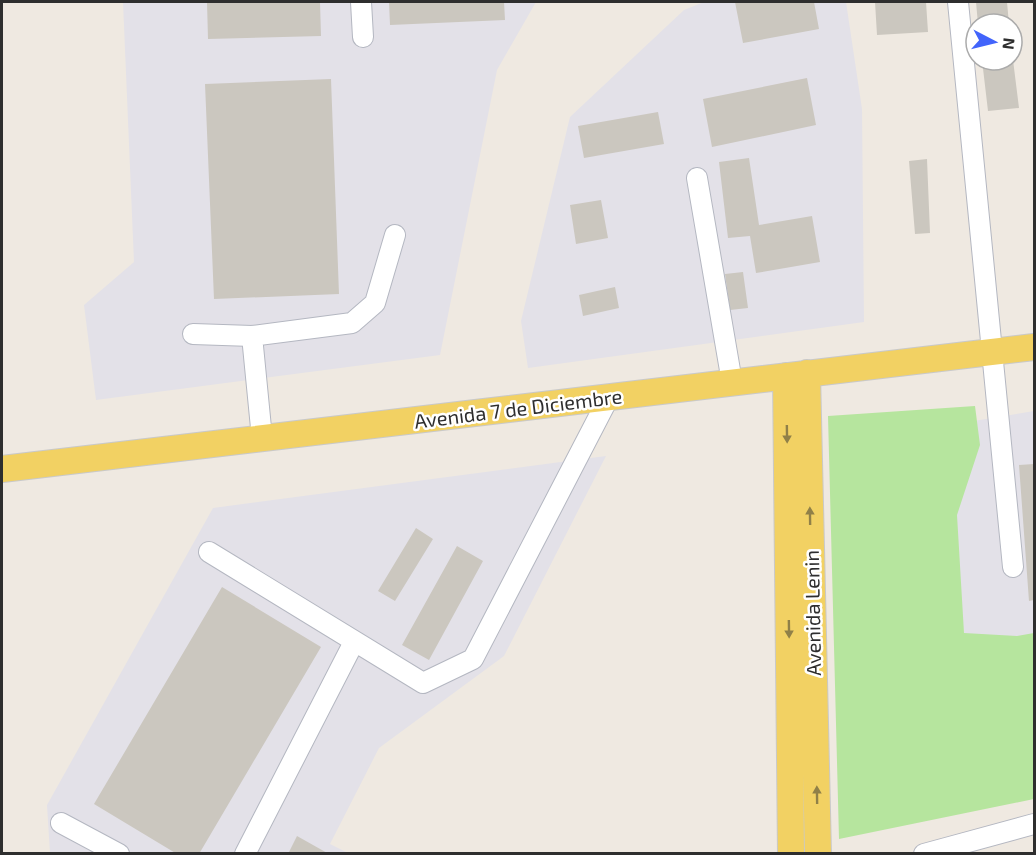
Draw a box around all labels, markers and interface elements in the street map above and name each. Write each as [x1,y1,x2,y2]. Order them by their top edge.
north arrow [964,12,1024,72]
text: N [999,37,1020,51]
street label: Avenida 7 de Diciembre [413,383,623,433]
one-way arrow [782,425,792,444]
one-way arrow [805,507,815,526]
street label: Avenida Lenin [799,550,825,676]
one-way arrow [784,620,794,639]
one-way arrow [812,786,821,805]

